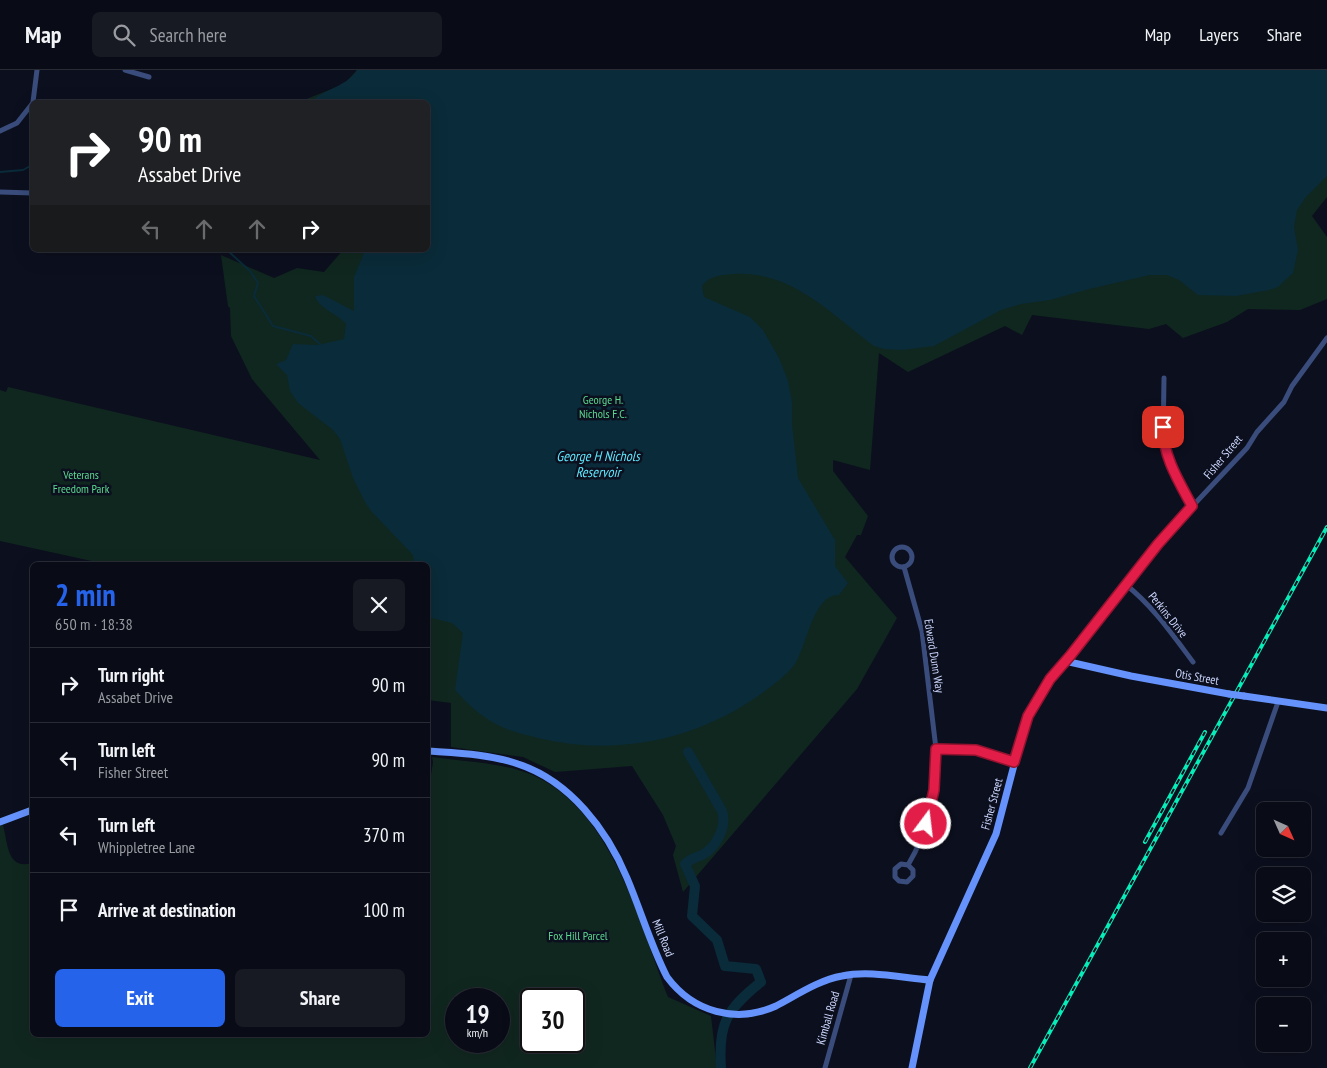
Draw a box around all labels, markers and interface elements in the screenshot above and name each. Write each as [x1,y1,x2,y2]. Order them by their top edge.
search box [92,12,442,57]
text: Map [25,19,62,50]
icon: search [110,21,138,49]
text: Search here [150,23,227,47]
text: Map [1145,23,1171,46]
text: Layers [1199,23,1239,46]
text: Share [1267,23,1302,46]
text: 90 m [138,116,202,162]
icon: right [55,120,120,185]
text: Assabet Drive [138,160,241,188]
icon: left [137,215,165,243]
icon: ahead [190,215,218,243]
icon: ahead [243,215,271,243]
icon: right [296,215,324,243]
park label: George H. Nichols F.C. [579,392,627,421]
pin [1142,406,1184,448]
icon: arrive [1149,413,1177,441]
street label: Fisher Street [1200,431,1246,482]
water label: George H Nichols Reservoir [556,447,641,481]
park label: Veterans Freedom Park [53,467,110,496]
text: 2 min [55,575,116,614]
button: close [353,579,405,631]
street label: Perkins Drive [1145,589,1191,641]
text: 650 m · 18:38 [55,614,133,634]
street label: Edward Dunn Way [921,618,948,694]
text: Turn right [98,663,164,687]
street label: Otis Street [1174,665,1221,688]
icon: right [55,671,83,699]
text: 90 m [372,673,405,697]
text: Assabet Drive [98,687,173,707]
text: Turn left [98,738,155,762]
icon: left [55,746,83,774]
text: 90 m [372,748,405,772]
text: Fisher Street [98,762,168,782]
street label: Fisher Street [977,776,1006,831]
position arrow [899,797,951,849]
north arrow [1256,802,1311,858]
map controls [1256,802,1311,1052]
text: Turn left [98,813,155,837]
icon: left [55,821,83,849]
text: 370 m [363,823,405,847]
text: Whippletree Lane [98,837,195,857]
button: layers [1256,867,1311,922]
icon: arrive [55,896,83,924]
text: Arrive at destination [98,898,236,922]
text: 100 m [363,898,405,922]
street label: Mill Road [649,917,678,959]
park label: Fox Hill Parcel [548,928,608,943]
button: + [1256,932,1311,987]
button: Exit [55,969,225,1027]
button: Share [235,969,405,1027]
speed limit sign: 30 [520,988,585,1053]
street label: Kimball Road [813,989,842,1046]
button: − [1256,997,1311,1052]
text: 19 [466,998,489,1030]
text: km/h [467,1025,488,1040]

